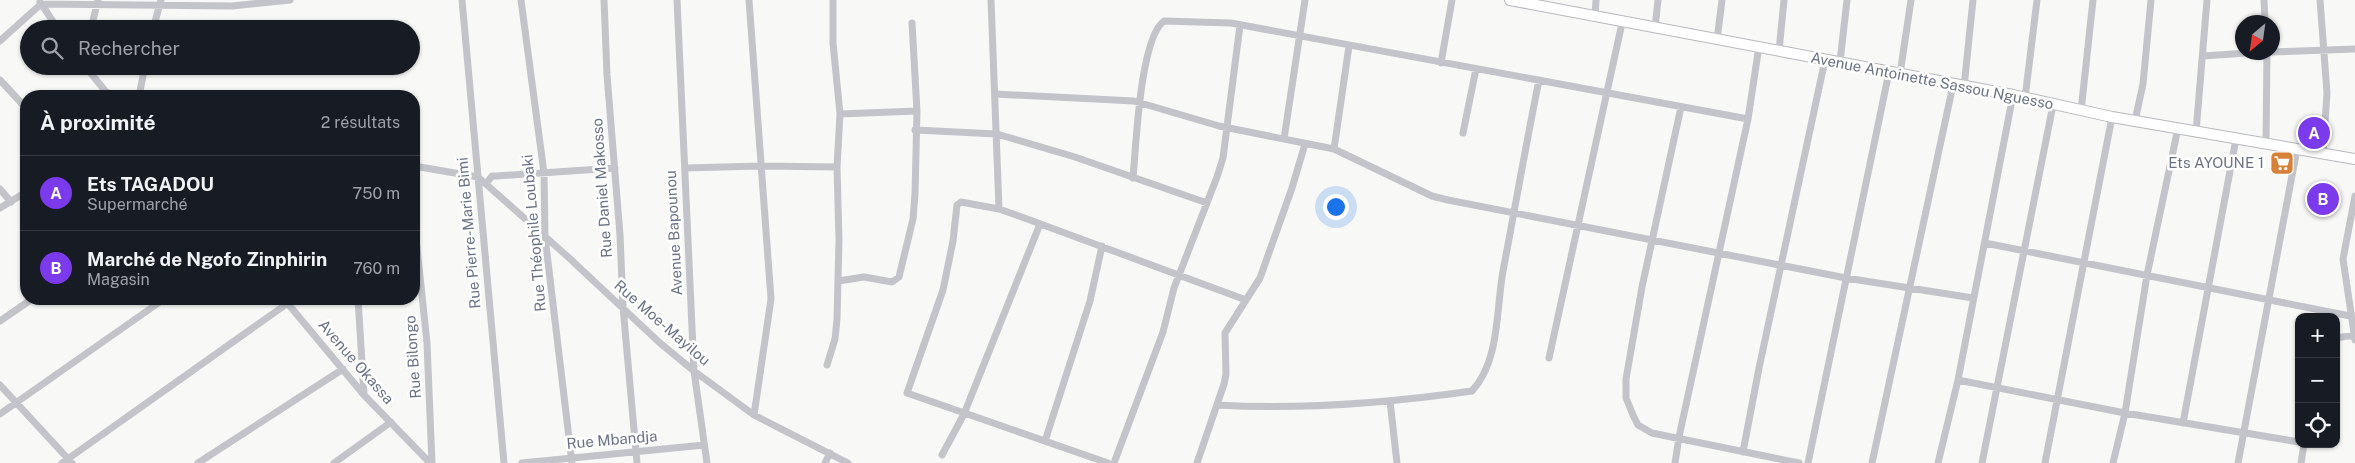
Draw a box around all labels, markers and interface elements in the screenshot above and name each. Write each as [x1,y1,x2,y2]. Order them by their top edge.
north arrow [2235,15,2280,60]
search box [20,20,420,75]
icon: search [38,34,66,62]
text: Rechercher [78,37,180,59]
street label: Avenue Antoinette Sassou Nguesso [1809,49,2055,112]
text: À proximité [40,110,156,135]
text: 2 résultats [321,113,400,132]
pin: A [2298,114,2330,152]
street label: Rue Daniel Makosso [588,118,615,259]
supermarket icon: Ets AYOUNE 1 [2269,150,2295,176]
street label: Rue Théophile Loubaki [518,154,549,312]
place label: Ets AYOUNE 1 [2168,154,2264,171]
street label: Rue Pierre-Marie Bimi [453,157,484,310]
street label: Avenue Bapounou [662,170,685,296]
text: Ets TAGADOU [87,173,214,195]
pin: B [2307,180,2339,218]
text: A [50,184,62,203]
text: 750 m [353,184,400,203]
your location [1323,194,1349,220]
text: Supermarché [87,195,188,214]
text: Marché de Ngofo Zinphirin [87,248,327,270]
text: B [51,259,61,278]
text: 760 m [353,259,400,278]
text: Magasin [87,270,150,289]
street label: Rue Moe-Mayilou [611,276,714,369]
map controls [2295,313,2340,448]
button: + [2295,313,2340,358]
street label: Rue Bilongo [401,315,424,399]
street label: Avenue Okassa [315,316,398,407]
button: − [2295,358,2340,403]
button: locate [2295,403,2340,448]
street label: Rue Mbandja [566,427,658,452]

